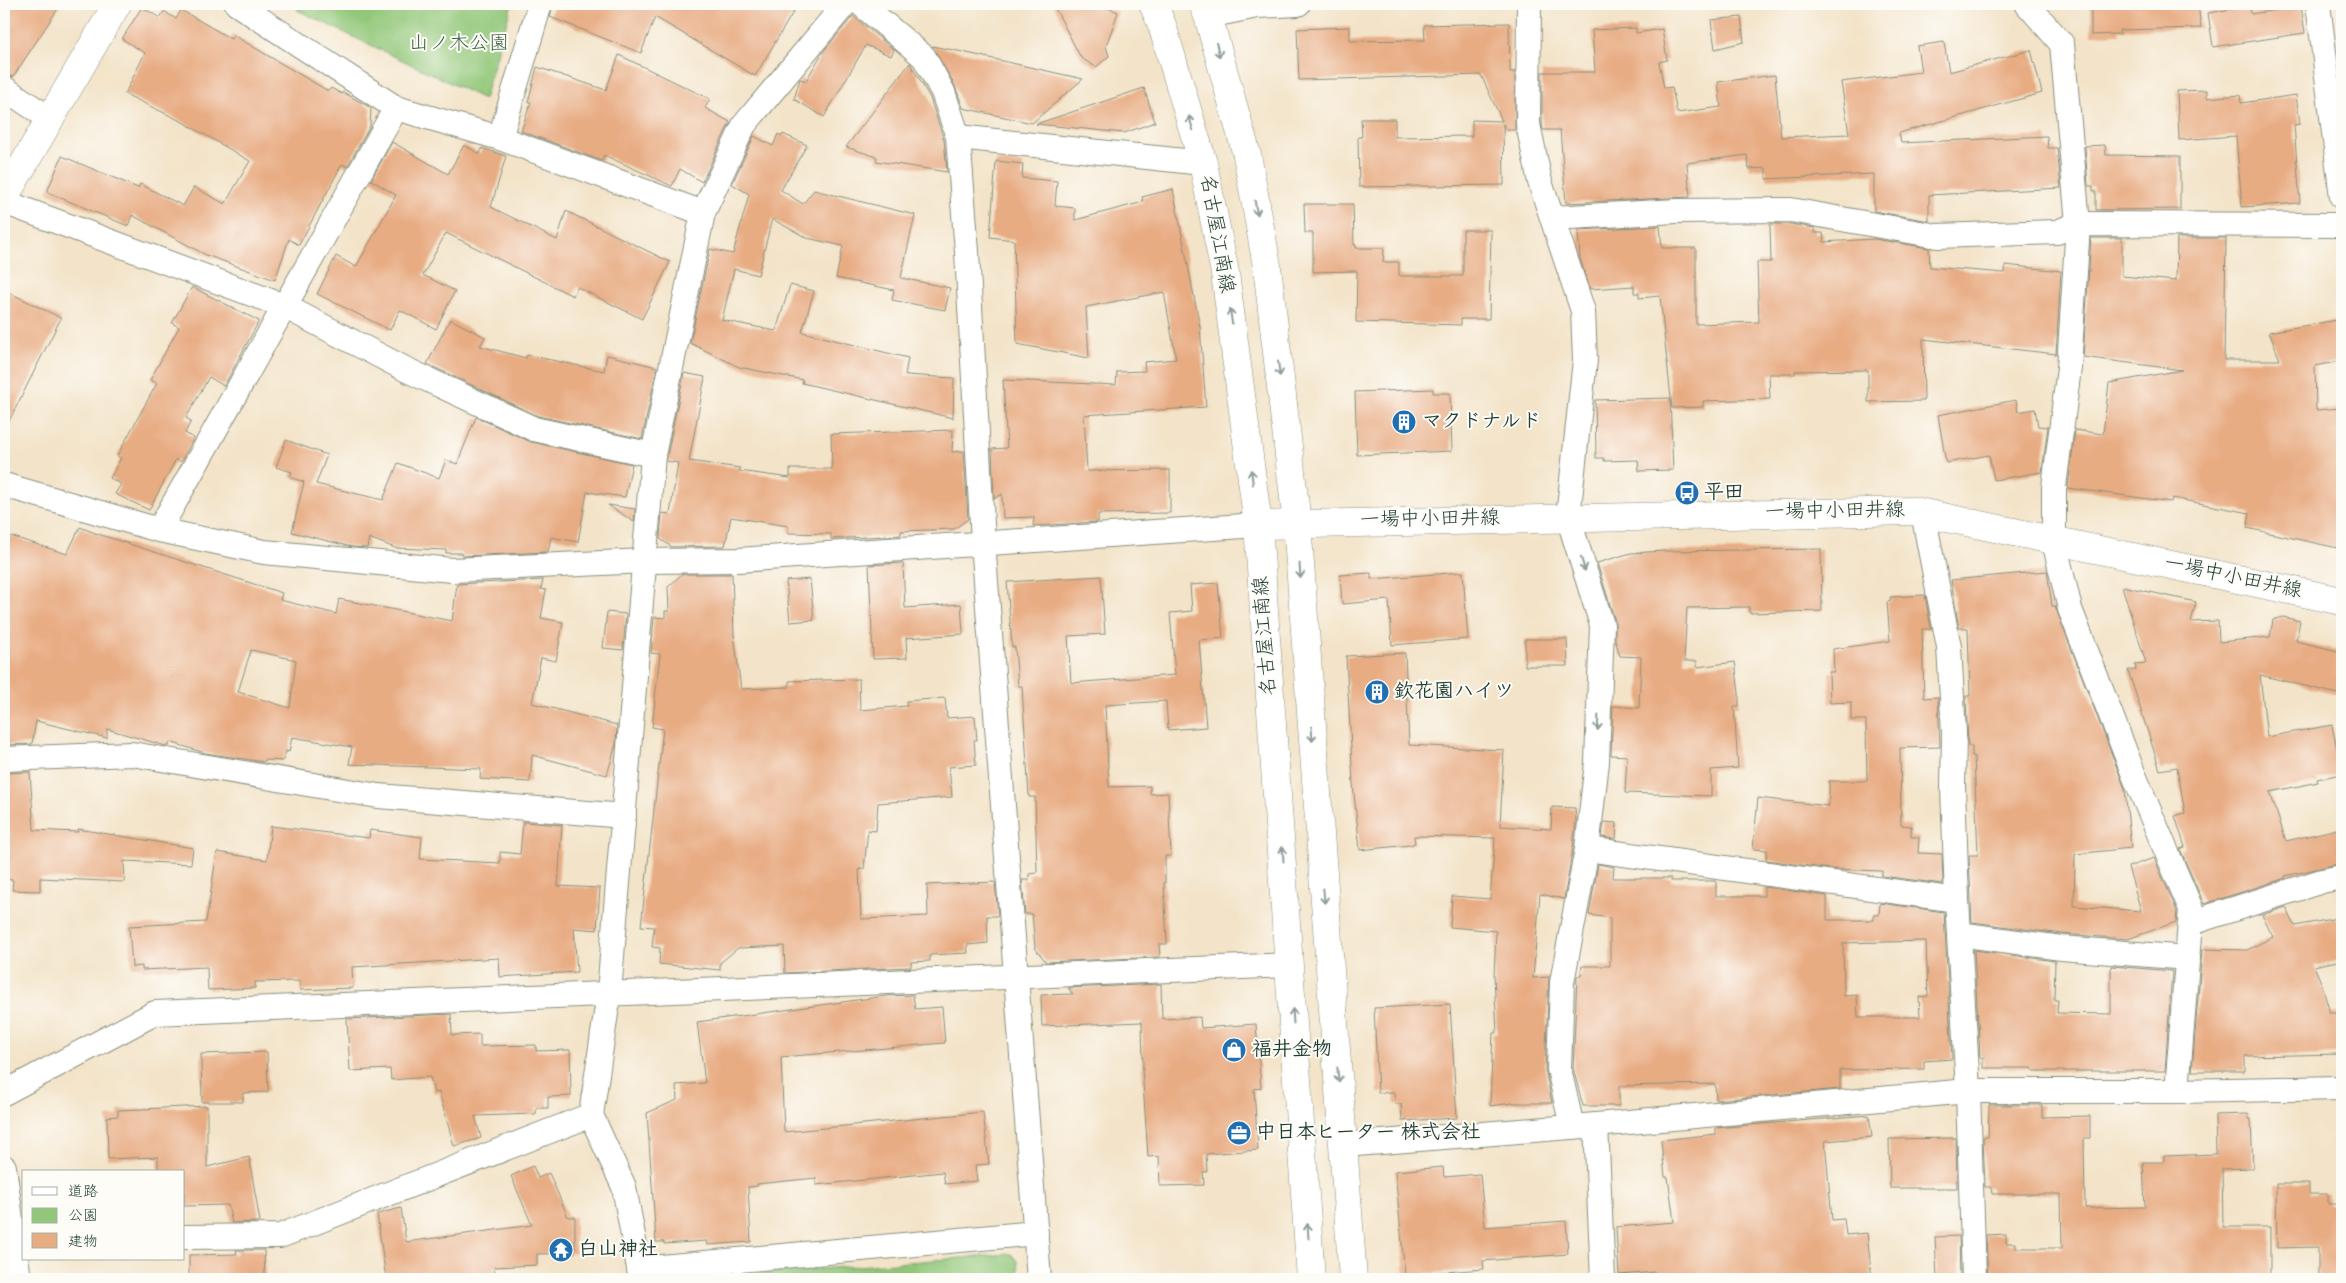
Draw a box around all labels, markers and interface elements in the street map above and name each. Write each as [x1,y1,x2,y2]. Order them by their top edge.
park label: 山ノ木公園 [409,30,509,59]
one-way arrow [1213,42,1223,58]
one-way arrow [1186,115,1196,131]
street label: 名古屋江南線 [1191,172,1241,296]
one-way arrow [1252,199,1262,215]
one-way arrow [1226,308,1236,324]
one-way arrow [1274,360,1284,376]
place label: マクドナルド [1422,408,1541,437]
building icon: マクドナルド [1391,409,1417,435]
one-way arrow [1247,469,1257,485]
place label: 平田 [1704,479,1744,508]
bus stop icon: 平田 [1674,480,1700,506]
street label: 一場中小田井線 [1765,496,1905,528]
street label: 一場中小田井線 [1360,504,1500,536]
street label: 一場中小田井線 [2162,549,2304,607]
one-way arrow [1578,555,1588,571]
one-way arrow [1296,563,1305,579]
street label: 名古屋江南線 [1247,575,1285,697]
place label: 欽花園ハイツ [1394,678,1514,707]
building icon: 欽花園ハイツ [1364,679,1390,705]
one-way arrow [1594,715,1603,731]
one-way arrow [1307,725,1317,741]
one-way arrow [1278,846,1287,862]
one-way arrow [1319,887,1329,903]
one-way arrow [1288,1008,1297,1024]
place label: 福井金物 [1252,1036,1332,1065]
shop icon: 福井金物 [1221,1037,1247,1063]
one-way arrow [1333,1067,1343,1083]
place label: 中日本ヒーター 株式会社 [1256,1119,1481,1148]
office icon: 中日本ヒーター 株式会社 [1226,1120,1252,1146]
legend [22,1170,185,1260]
text: 道路 [68,1181,98,1203]
text: 公園 [68,1205,98,1227]
one-way arrow [1303,1223,1312,1239]
text: 建物 [68,1231,98,1253]
place label: 白山神社 [578,1236,658,1265]
temple icon: 白山神社 [548,1237,574,1263]

